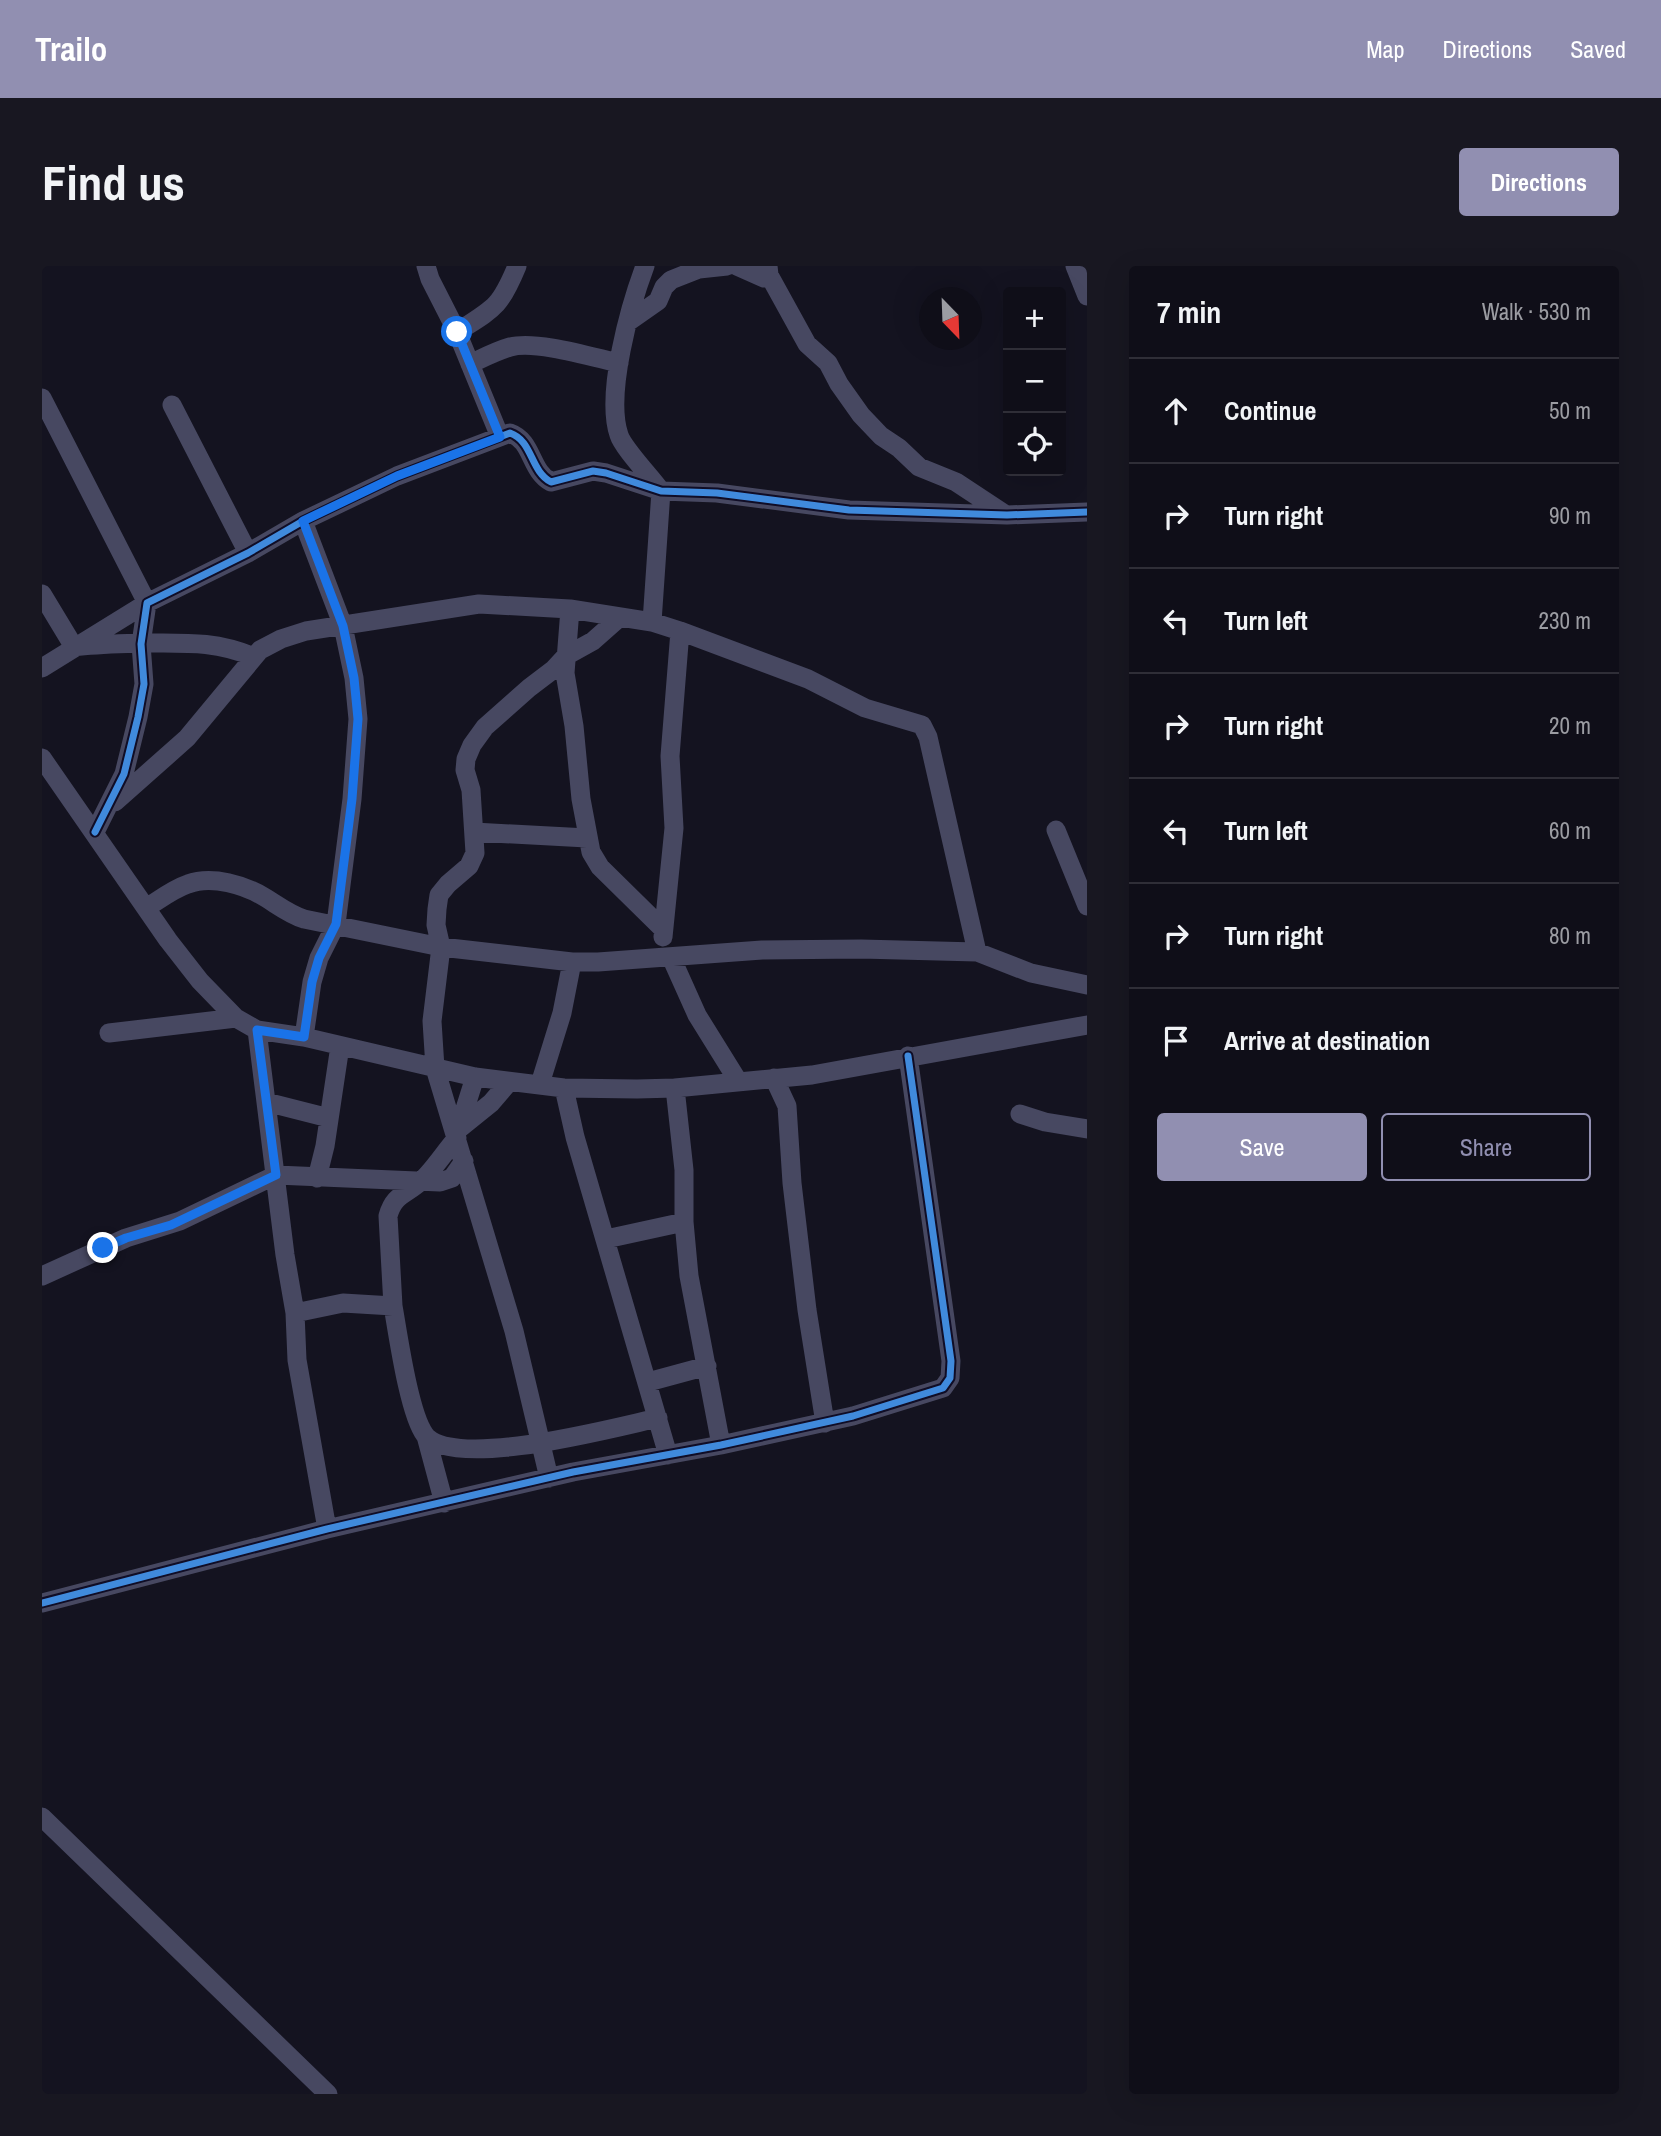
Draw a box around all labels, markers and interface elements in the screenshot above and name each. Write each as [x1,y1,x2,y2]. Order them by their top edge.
text: Trailo [35,27,107,71]
text: Map [1366,33,1404,65]
text: Directions [1442,33,1532,65]
text: Saved [1570,33,1626,65]
button: Directions [1459,148,1619,216]
text: Find us [42,149,185,215]
north arrow [919,287,982,350]
map controls [1003,287,1066,476]
button: + [1003,287,1066,350]
text: 7 min [1157,292,1221,332]
text: Walk · 530 m [1482,296,1591,327]
route start [441,316,472,347]
button: − [1003,350,1066,413]
icon: ahead [1157,392,1195,430]
text: Continue [1224,393,1316,428]
text: 50 m [1549,395,1591,426]
button: locate [1003,413,1066,476]
icon: right [1157,497,1195,535]
text: Turn right [1224,498,1323,533]
text: 90 m [1549,500,1591,531]
icon: left [1157,602,1195,640]
text: Turn left [1224,603,1308,638]
text: 230 m [1539,605,1591,636]
icon: right [1157,707,1195,745]
text: Turn right [1224,708,1323,743]
text: 20 m [1549,710,1591,741]
icon: left [1157,812,1195,850]
text: Turn left [1224,813,1308,848]
text: 60 m [1549,815,1591,846]
icon: right [1157,917,1195,955]
text: Turn right [1224,918,1323,953]
text: 80 m [1549,920,1591,951]
icon: arrive [1157,1022,1195,1060]
text: Arrive at destination [1224,1023,1430,1058]
button: Save [1157,1113,1367,1181]
button: Share [1381,1113,1591,1181]
route end [87,1232,118,1263]

